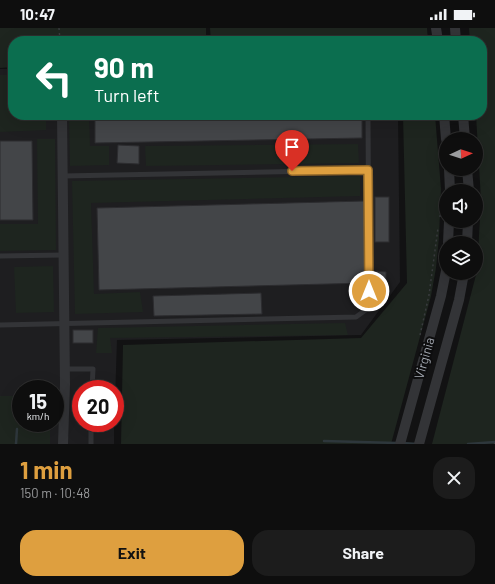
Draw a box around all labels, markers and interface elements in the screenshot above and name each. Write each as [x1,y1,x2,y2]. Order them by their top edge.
text: 10:47 [20,5,55,23]
text: 90 m [94,50,154,84]
icon: left [28,52,80,104]
text: Turn left [94,84,160,106]
pin [275,130,309,171]
north arrow [439,132,483,176]
map controls [439,132,483,280]
icon: arrive [281,136,303,158]
button: sound [439,184,483,228]
button: layers [439,236,483,280]
position arrow [348,270,390,312]
street label: Virginia [410,335,438,381]
speed limit sign: 20 [72,380,124,432]
text: 15 [29,389,47,413]
text: km/h [27,410,49,422]
text: 1 min [20,455,73,484]
button: close [433,457,475,499]
text: 150 m · 10:48 [20,485,90,501]
button: Exit [20,530,244,576]
button: Share [252,530,475,576]

